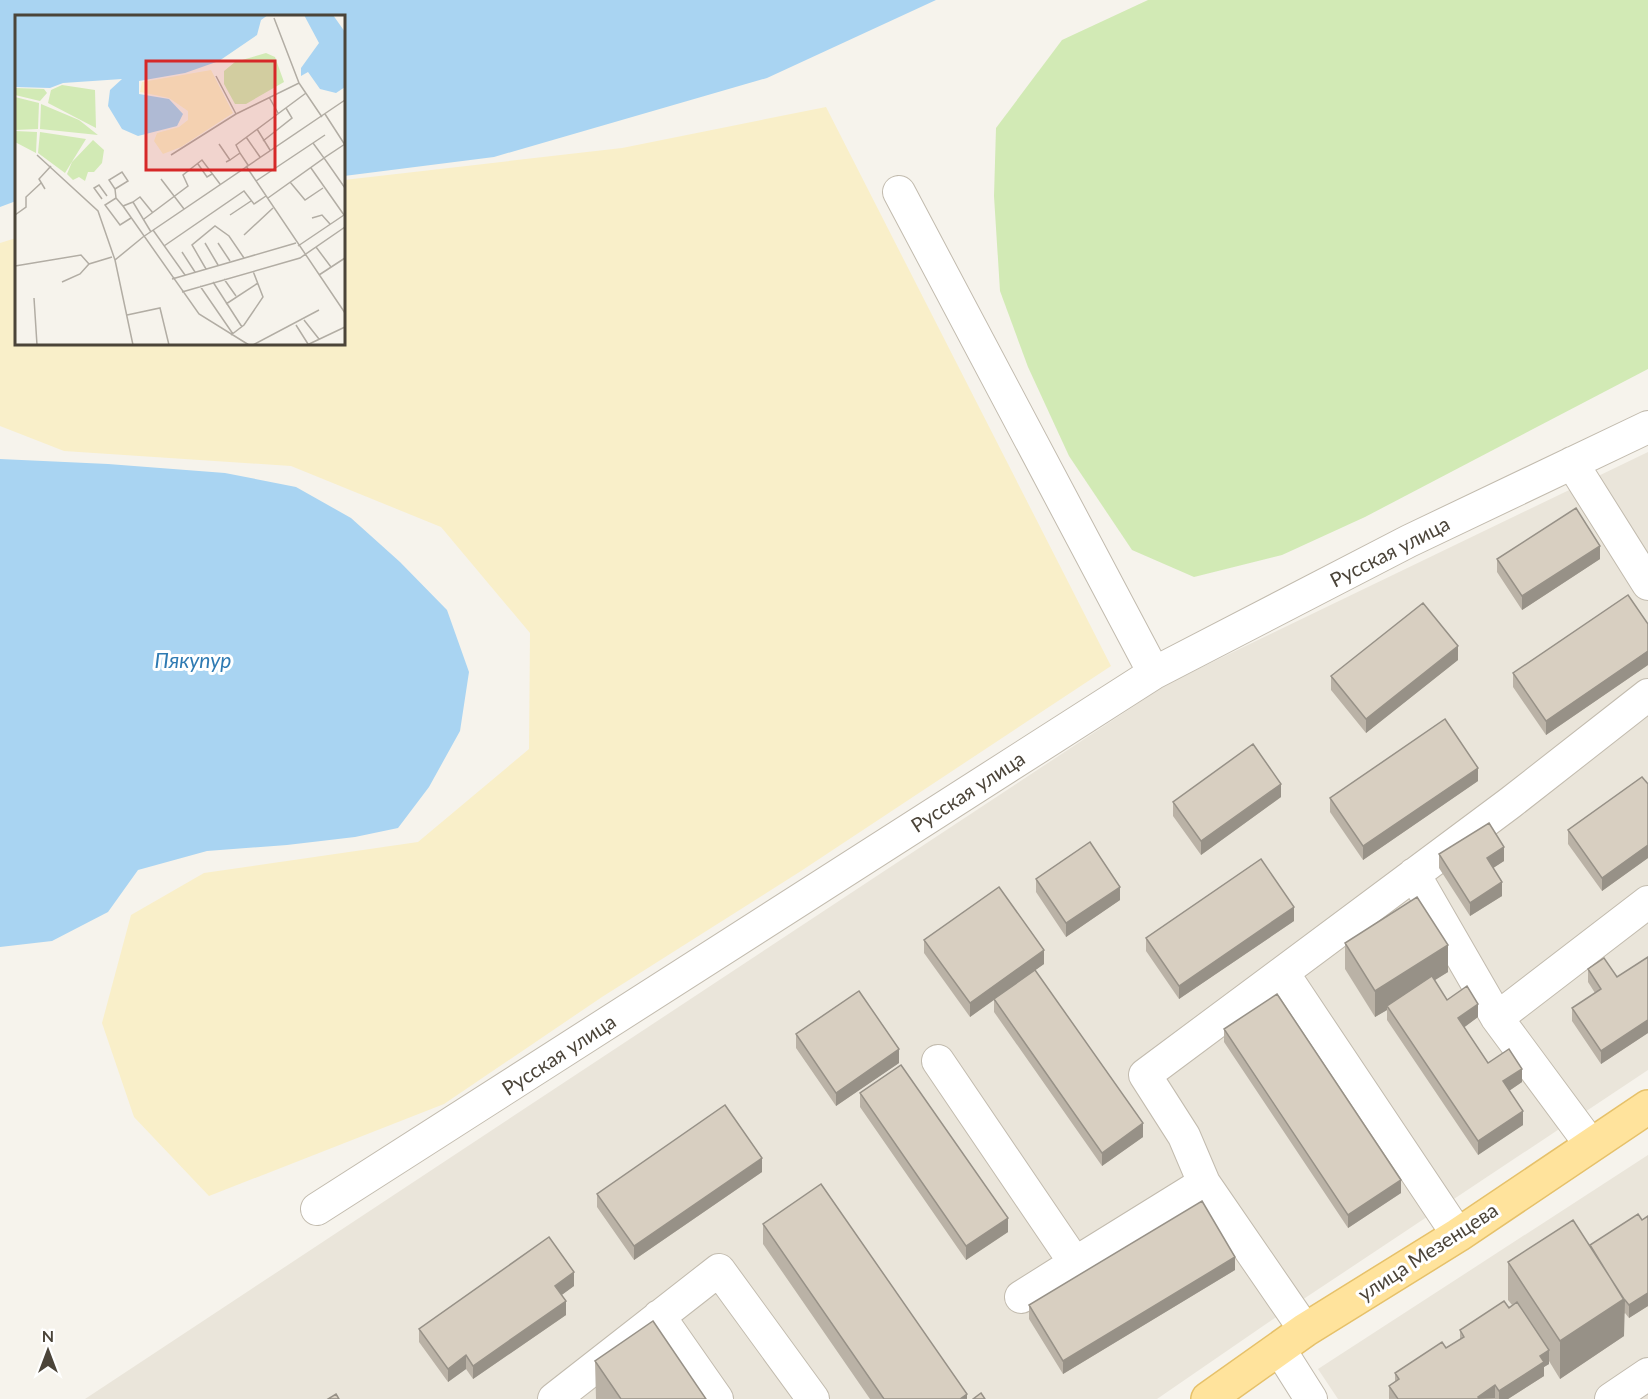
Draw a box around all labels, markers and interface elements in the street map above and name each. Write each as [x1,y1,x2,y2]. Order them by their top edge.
inset map [15,15,345,345]
street label: Русская улица [1326,511,1453,592]
water label: Пякупур [155,647,231,672]
street label: Русская улица [906,745,1029,837]
street label: Русская улица [497,1008,620,1100]
street label: улица Мезенцева [1353,1197,1502,1305]
north arrow [18,1321,78,1381]
text: N [42,1326,54,1345]

